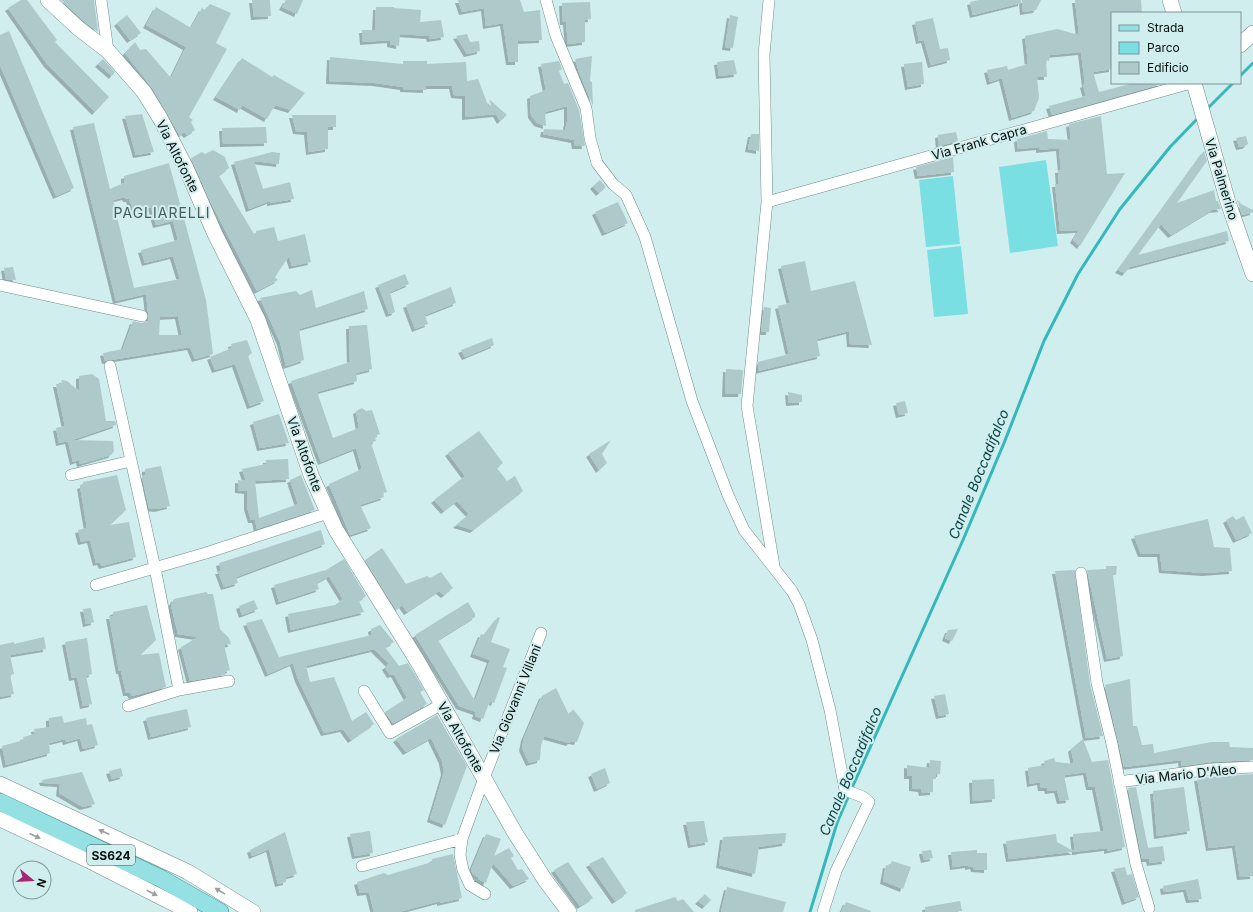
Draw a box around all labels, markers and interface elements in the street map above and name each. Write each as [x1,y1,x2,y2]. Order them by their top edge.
legend [1111,12,1241,84]
text: Strada [1147,20,1184,35]
text: Parco [1147,40,1180,55]
text: Edificio [1147,60,1189,75]
street label: Via Altofonte [153,117,203,195]
street label: Via Frank Capra [930,121,1028,163]
street label: Via Palmerino [1202,136,1242,222]
district label: PAGLIARELLI [114,204,210,221]
water label: Canale Boccadifalco [944,407,1012,541]
street label: Via Altofonte [284,414,326,494]
street label: Via Giovanni Villani [486,642,544,756]
street label: Via Altofonte [434,699,488,775]
water label: Canale Boccadifalco [815,704,885,838]
street label: Via Mario D'Aleo [1135,761,1238,787]
one-way arrow [98,829,110,835]
one-way arrow [30,833,41,839]
road number: SS624 [87,845,135,865]
north arrow [12,860,52,900]
text: N [34,877,49,889]
one-way arrow [214,888,226,895]
one-way arrow [146,890,158,896]

